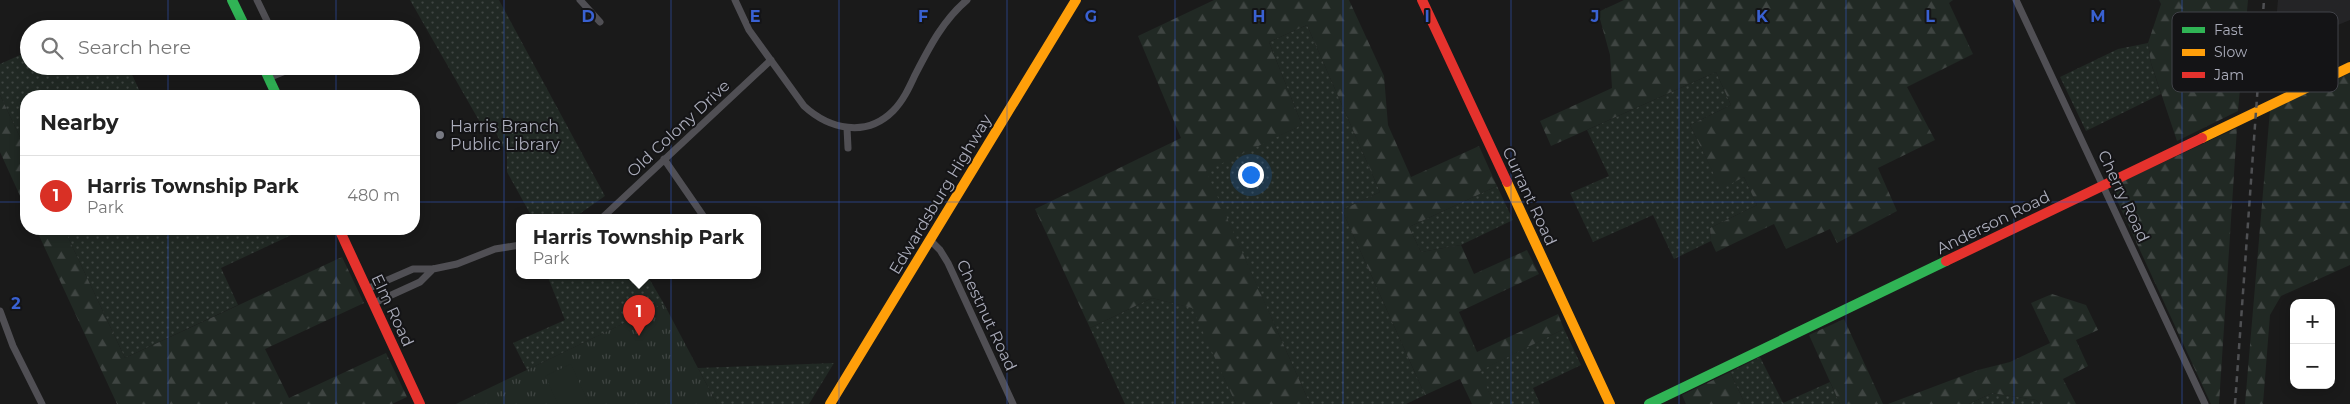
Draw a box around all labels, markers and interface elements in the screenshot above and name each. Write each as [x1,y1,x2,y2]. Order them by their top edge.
text: D [581,7,595,26]
text: E [750,7,760,26]
text: F [918,7,928,26]
text: G [1085,7,1097,26]
text: H [1253,7,1265,26]
text: I [1424,7,1430,26]
text: J [1590,7,1599,26]
text: K [1756,7,1769,26]
text: L [1925,7,1935,26]
text: M [2090,7,2106,26]
legend [2172,12,2338,92]
search box [20,20,420,75]
text: Fast [2214,21,2244,39]
icon: search [38,34,66,62]
text: Search here [78,36,191,59]
text: Slow [2214,43,2248,61]
text: Jam [2213,66,2244,84]
street label: Old Colony Drive [623,76,734,181]
text: Nearby [40,110,119,135]
street label: Edwardsburg Highway [885,111,996,278]
place label: Harris Branch Public Library [450,117,560,154]
marker: Harris Branch Public Library [434,129,446,141]
street label: Currant Road [1498,144,1561,249]
street label: Cherry Road [2094,147,2153,245]
your location [1238,162,1264,188]
text: Harris Township Park [87,175,299,198]
text: 1 [53,186,59,205]
text: 480 m [347,186,400,205]
street label: Anderson Road [1933,187,2053,258]
text: Park [87,198,124,217]
popup [516,214,761,279]
text: Harris Township Park [533,226,744,249]
text: Park [533,249,569,268]
street label: Chestnut Road [953,257,1021,374]
street label: Elm Road [367,271,418,350]
text: 2 [11,294,21,313]
pin: 1 [623,295,655,336]
map controls [2290,299,2335,389]
button: + [2290,299,2335,344]
button: − [2290,344,2335,389]

